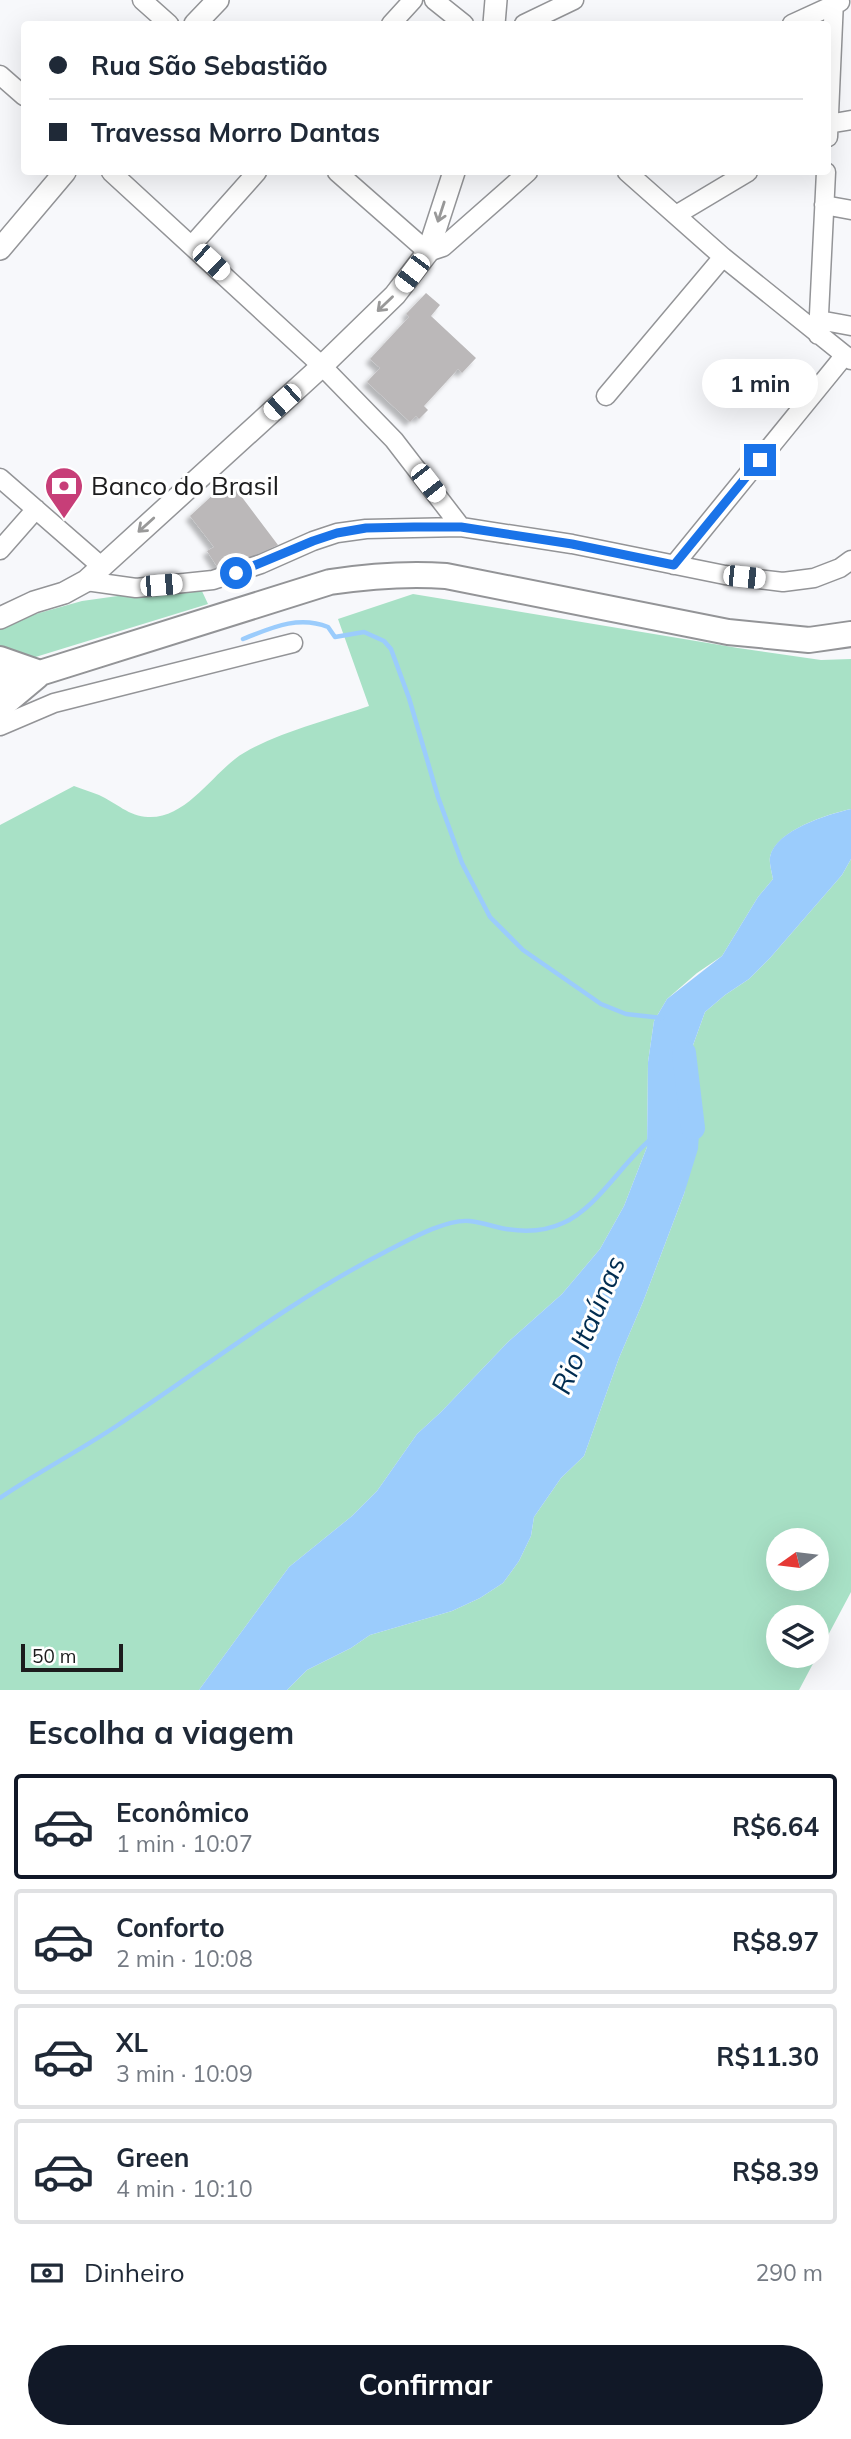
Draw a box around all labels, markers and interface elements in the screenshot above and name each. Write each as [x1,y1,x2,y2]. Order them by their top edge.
text: Rua São Sebastião [91,49,328,82]
text: Travessa Morro Dantas [91,116,380,149]
one-way arrow [434,200,446,222]
car [189,240,234,284]
car [391,250,434,296]
one-way arrow [377,296,394,313]
callout: 1 min [702,358,818,407]
text: 1 min [730,369,790,398]
car [260,380,305,424]
route end [744,444,776,476]
car [407,460,450,506]
bank icon: Banco do Brasil [43,465,85,520]
place label: Banco do Brasil [91,469,279,502]
one-way arrow [137,517,155,533]
route start [220,557,252,589]
car [723,564,766,590]
car [140,573,183,597]
water label: Rio Itaúnas [543,1251,632,1399]
north arrow [766,1528,830,1591]
map controls [766,1528,829,1668]
button: layers [766,1605,829,1668]
scale bar [21,1641,122,1673]
text: 50 m [32,1644,76,1668]
text: Escolha a viagem [28,1712,294,1752]
icon: car [32,1795,95,1858]
text: Econômico [116,1796,249,1829]
text: R$6.64 [732,1810,819,1843]
text: 1 min · 10:07 [116,1829,253,1858]
icon: car [32,1910,95,1973]
text: Conforto [116,1911,225,1944]
text: R$8.97 [732,1925,819,1958]
text: 2 min · 10:08 [116,1944,253,1973]
icon: car [32,2025,95,2088]
text: XL [116,2026,148,2059]
text: R$11.30 [716,2040,819,2073]
text: 3 min · 10:09 [116,2059,253,2088]
icon: car [32,2140,95,2203]
text: Green [116,2141,189,2174]
text: R$8.39 [732,2155,819,2188]
text: 4 min · 10:10 [116,2174,253,2203]
icon: cash [28,2254,66,2292]
text: Dinheiro [84,2256,185,2289]
text: 290 m [755,2258,823,2287]
button: Confirmar [28,2345,823,2425]

